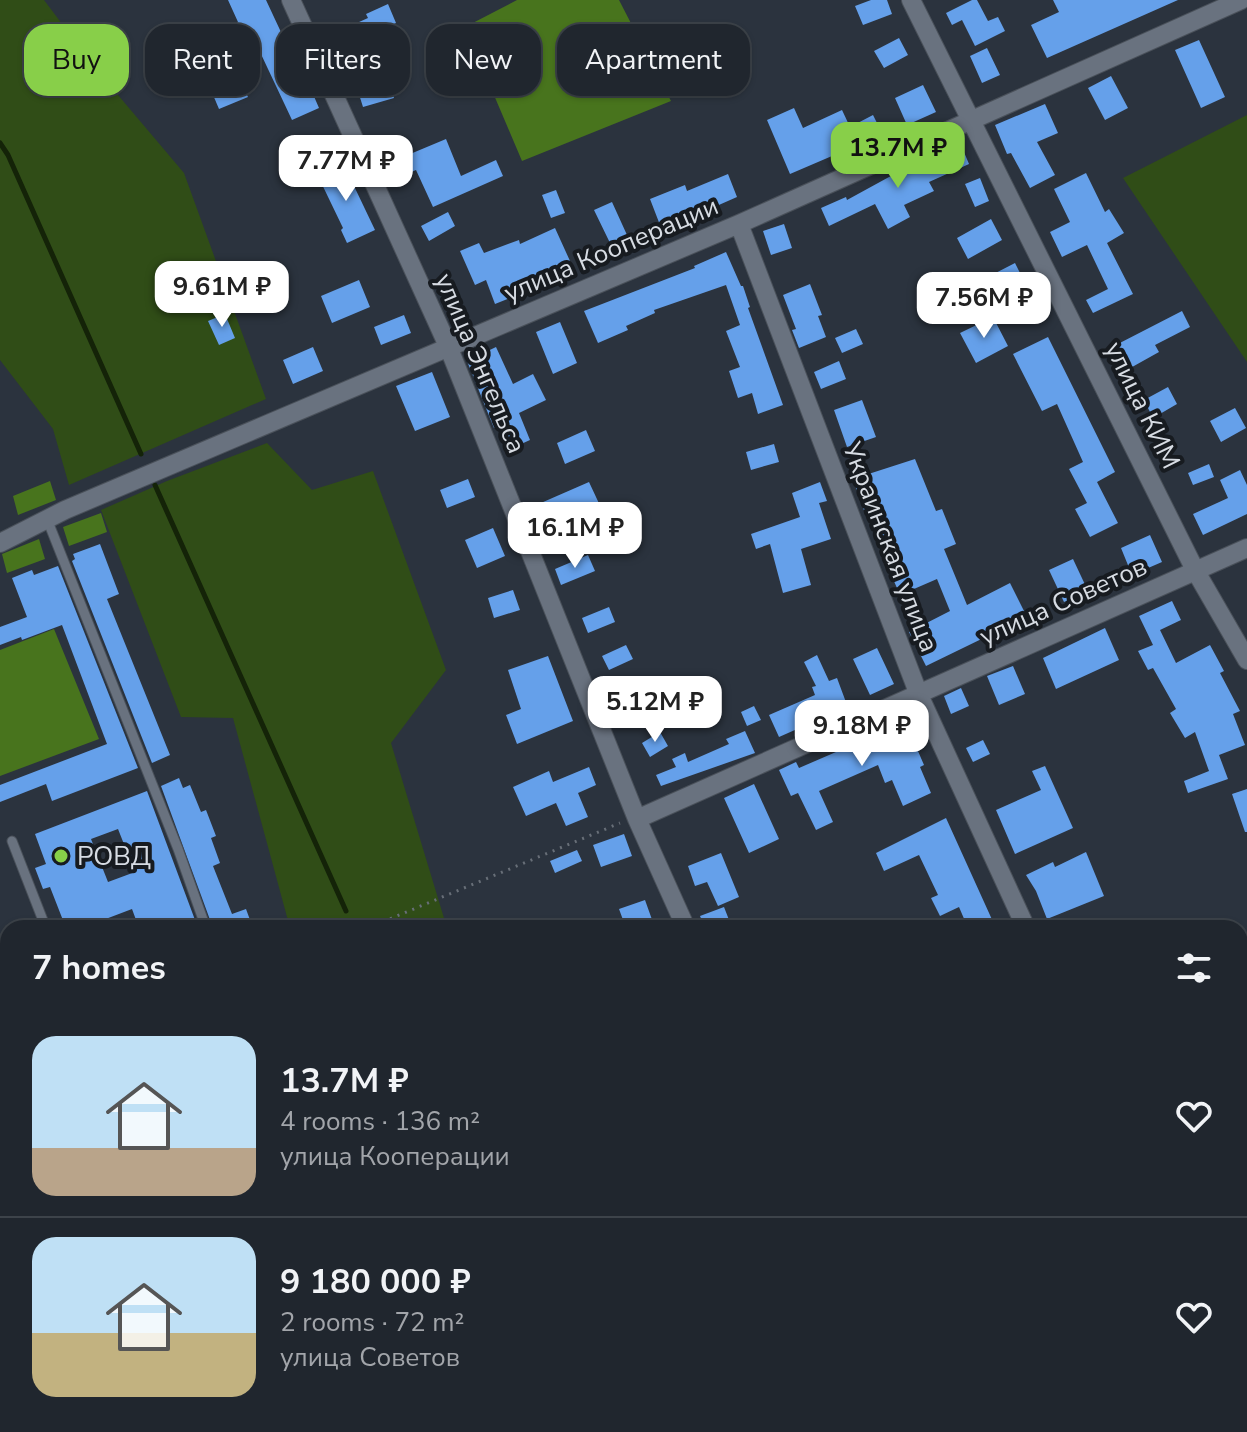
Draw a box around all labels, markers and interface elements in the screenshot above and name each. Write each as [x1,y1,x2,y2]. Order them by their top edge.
chip: Buy [24,24,129,96]
chip: Rent [145,24,260,96]
chip: Filters [276,24,410,96]
chip: New [426,24,541,96]
chip: Apartment [557,24,750,96]
pin: 13.7M ₽ [824,122,972,190]
text: 13.7M ₽ [849,130,947,165]
pin: 7.77M ₽ [272,135,420,203]
text: 7.77M ₽ [297,143,395,178]
street label: улица Кооперации [499,188,724,310]
pin: 9.61M ₽ [148,261,296,329]
street label: улица Энгельса [427,268,534,459]
text: 9.61M ₽ [173,269,271,304]
pin: 7.56M ₽ [910,272,1058,340]
text: 7.56M ₽ [935,280,1033,315]
street label: улица КИМ [1097,336,1188,475]
street label: Украинская улица [834,436,947,657]
pin: 16.1M ₽ [501,502,649,570]
text: 16.1M ₽ [526,510,624,545]
street label: улица Советов [974,549,1152,654]
pin: 5.12M ₽ [581,676,729,744]
text: 5.12M ₽ [606,684,704,719]
pin: 9.18M ₽ [788,700,936,768]
text: 9.18M ₽ [813,708,911,743]
place label: РОВД [77,839,151,874]
marker: РОВД [52,847,70,865]
text: 7 homes [32,945,166,991]
icon: filters [1172,946,1216,990]
text: 13.7M ₽ [280,1058,409,1104]
icon: home [96,1068,192,1164]
icon: heart [1172,1094,1216,1138]
text: 4 rooms · 136 m² [280,1104,480,1139]
text: улица Кооперации [280,1139,510,1174]
text: 9 180 000 ₽ [280,1259,471,1305]
icon: home [96,1269,192,1365]
icon: heart [1172,1295,1216,1339]
text: 2 rooms · 72 m² [280,1305,464,1340]
text: улица Советов [280,1340,460,1375]

